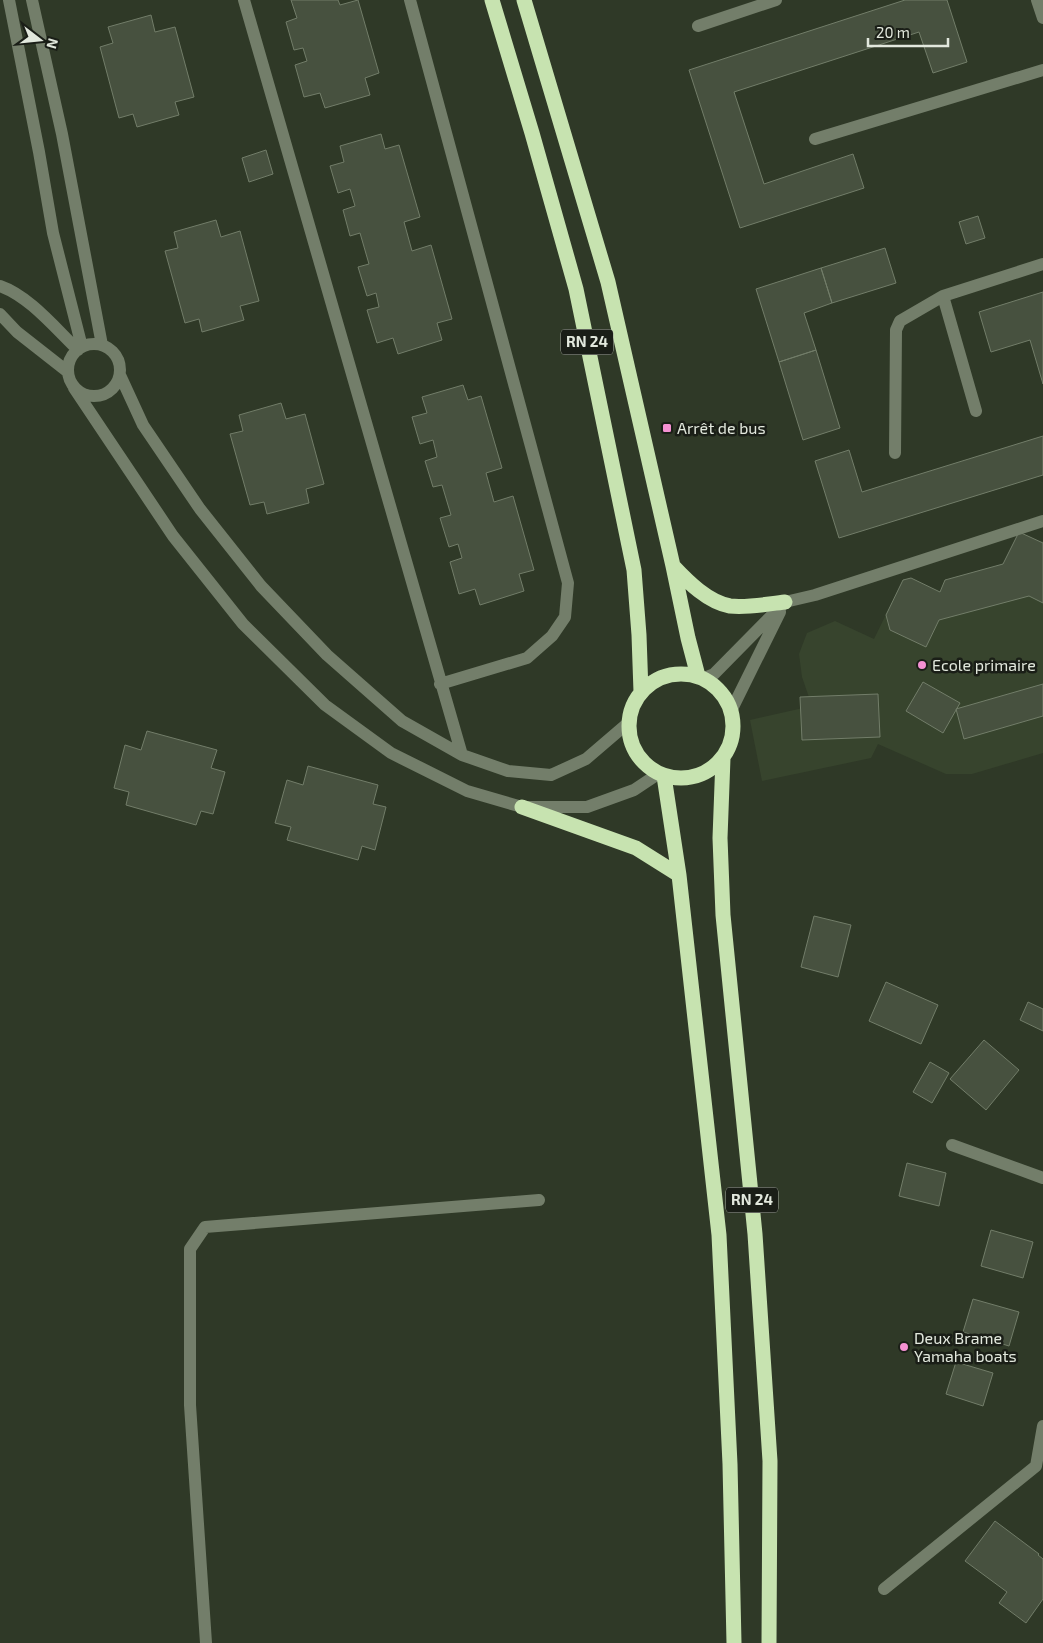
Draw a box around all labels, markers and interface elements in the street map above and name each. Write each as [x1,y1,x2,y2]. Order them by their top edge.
north arrow [15,15,65,65]
scale bar [868,15,948,47]
text: 20 m [876,23,910,41]
text: N [43,37,63,51]
road number: RN 24 [561,330,613,354]
place label: Arrêt de bus [677,418,766,437]
marker: Arrêt de bus [661,422,673,434]
place label: Ecole primaire [932,655,1036,674]
marker: Ecole primaire [916,659,928,671]
road number: RN 24 [726,1188,778,1212]
place label: Deux Brame Yamaha boats [914,1328,1017,1365]
marker: Deux Brame Yamaha boats [898,1341,910,1353]

